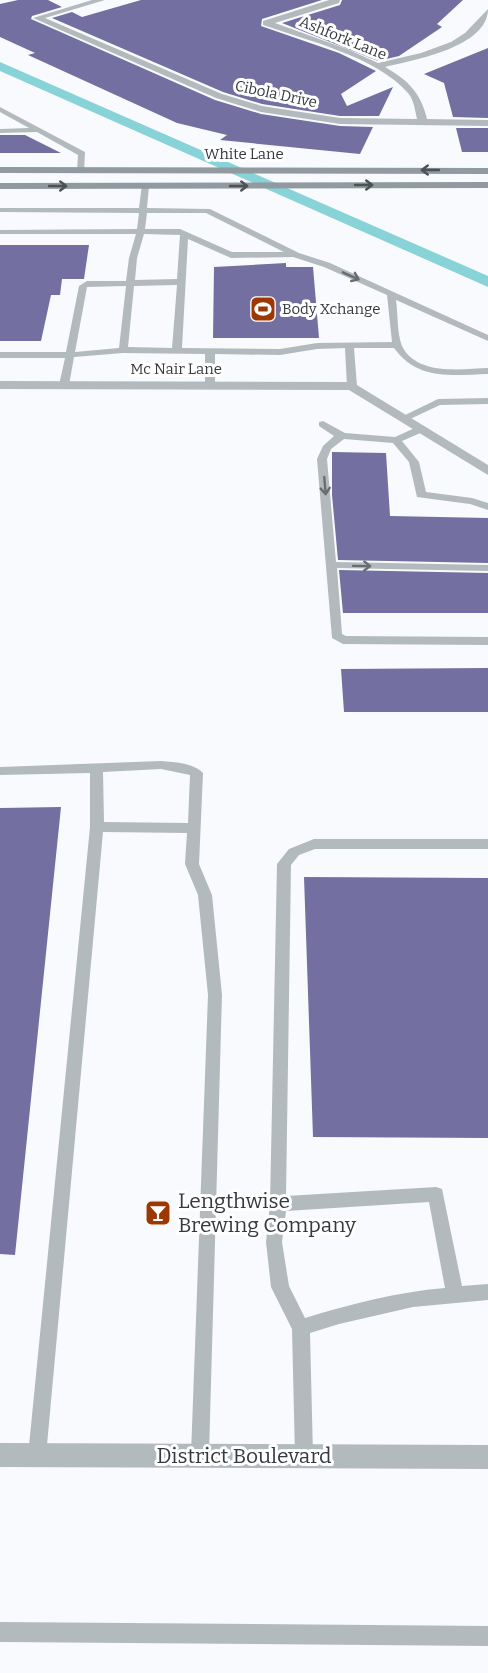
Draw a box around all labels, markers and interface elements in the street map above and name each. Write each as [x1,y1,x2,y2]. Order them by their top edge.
street label: Ashfork Lane [297,12,389,64]
street label: Cibola Drive [233,77,319,111]
street label: White Lane [204,145,284,163]
one-way arrow [420,164,440,176]
one-way arrow [353,179,373,191]
one-way arrow [48,180,68,192]
one-way arrow [228,180,248,192]
one-way arrow [341,270,359,282]
sports icon: Body Xchange [248,294,278,324]
place label: Body Xchange [282,300,380,318]
street label: Mc Nair Lane [130,360,222,378]
one-way arrow [319,476,330,496]
one-way arrow [351,560,371,572]
place label: Lengthwise Brewing Company [178,1188,357,1238]
bar icon: Lengthwise Brewing Company [143,1198,173,1228]
street label: District Boulevard [156,1443,332,1469]

